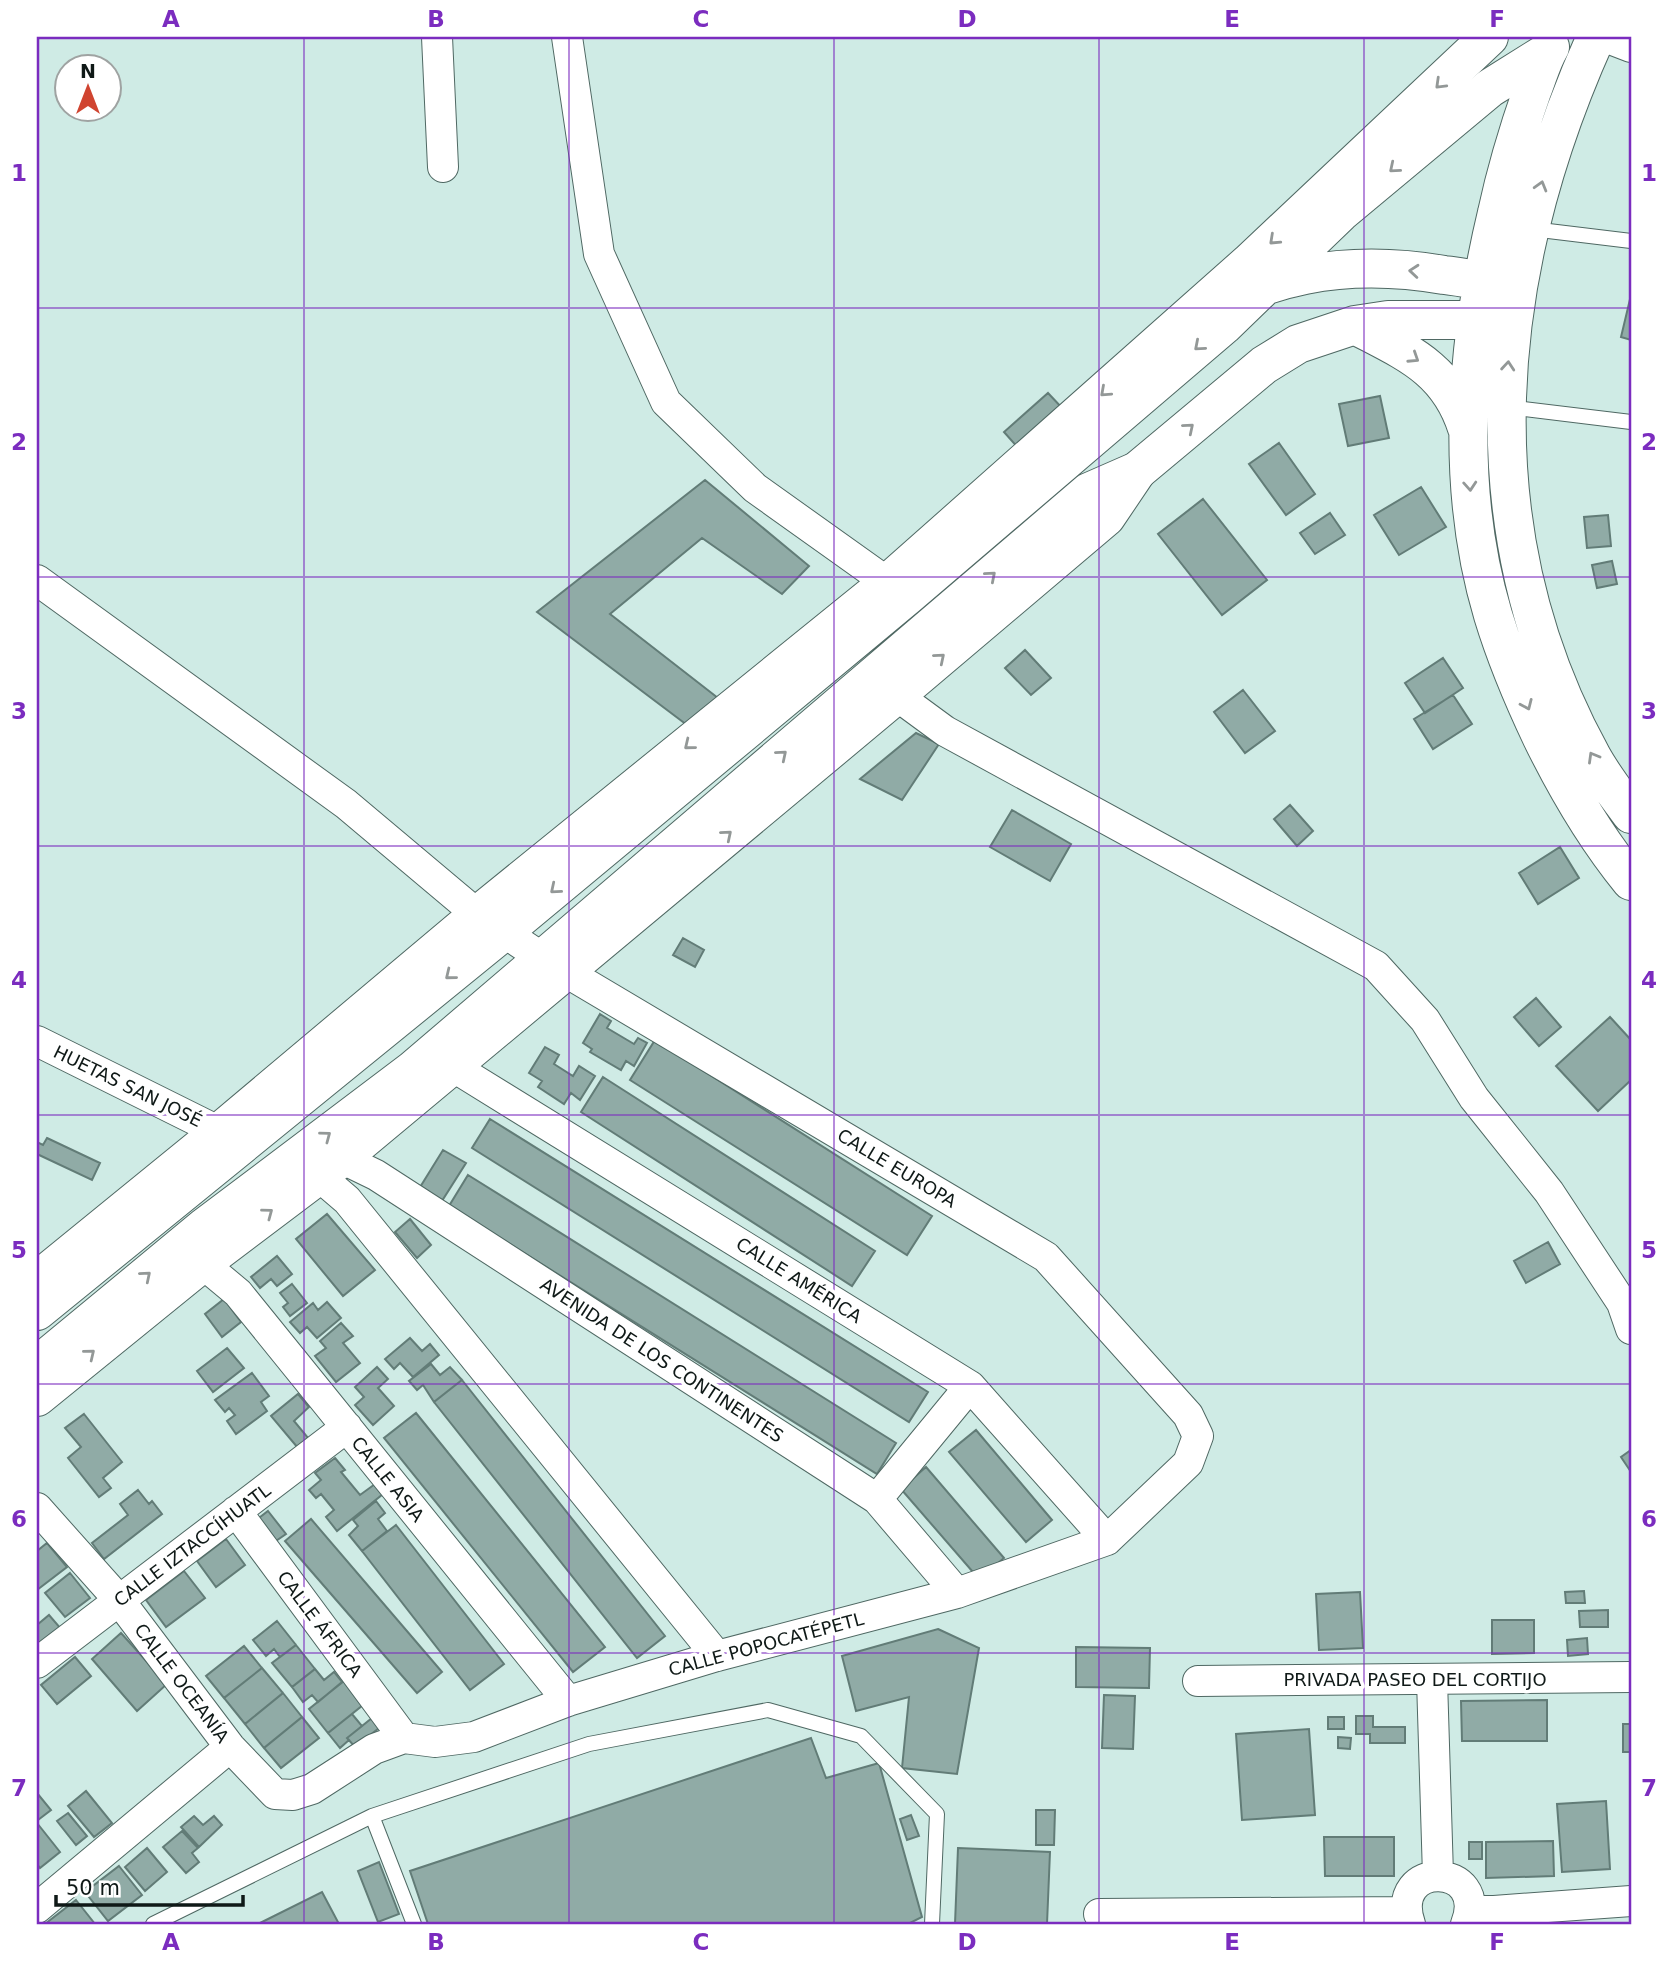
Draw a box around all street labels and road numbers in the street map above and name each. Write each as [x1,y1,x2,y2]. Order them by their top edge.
street label: HUETAS SAN JOSÉ [50,1041,206,1131]
street label: CALLE EUROPA [834,1124,961,1212]
street label: CALLE AMÉRICA [732,1233,866,1327]
street label: AVENIDA DE LOS CONTINENTES [537,1273,787,1447]
street label: CALLE ASIA [347,1432,429,1526]
street label: CALLE IZTACCÍHUATL [110,1479,274,1611]
street label: CALLE ÁFRICA [273,1567,367,1682]
street label: CALLE POPOCATÉPETL [666,1608,866,1680]
street label: CALLE OCEANÍA [130,1619,234,1747]
street label: PRIVADA PASEO DEL CORTIJO [1283,1669,1547,1690]

